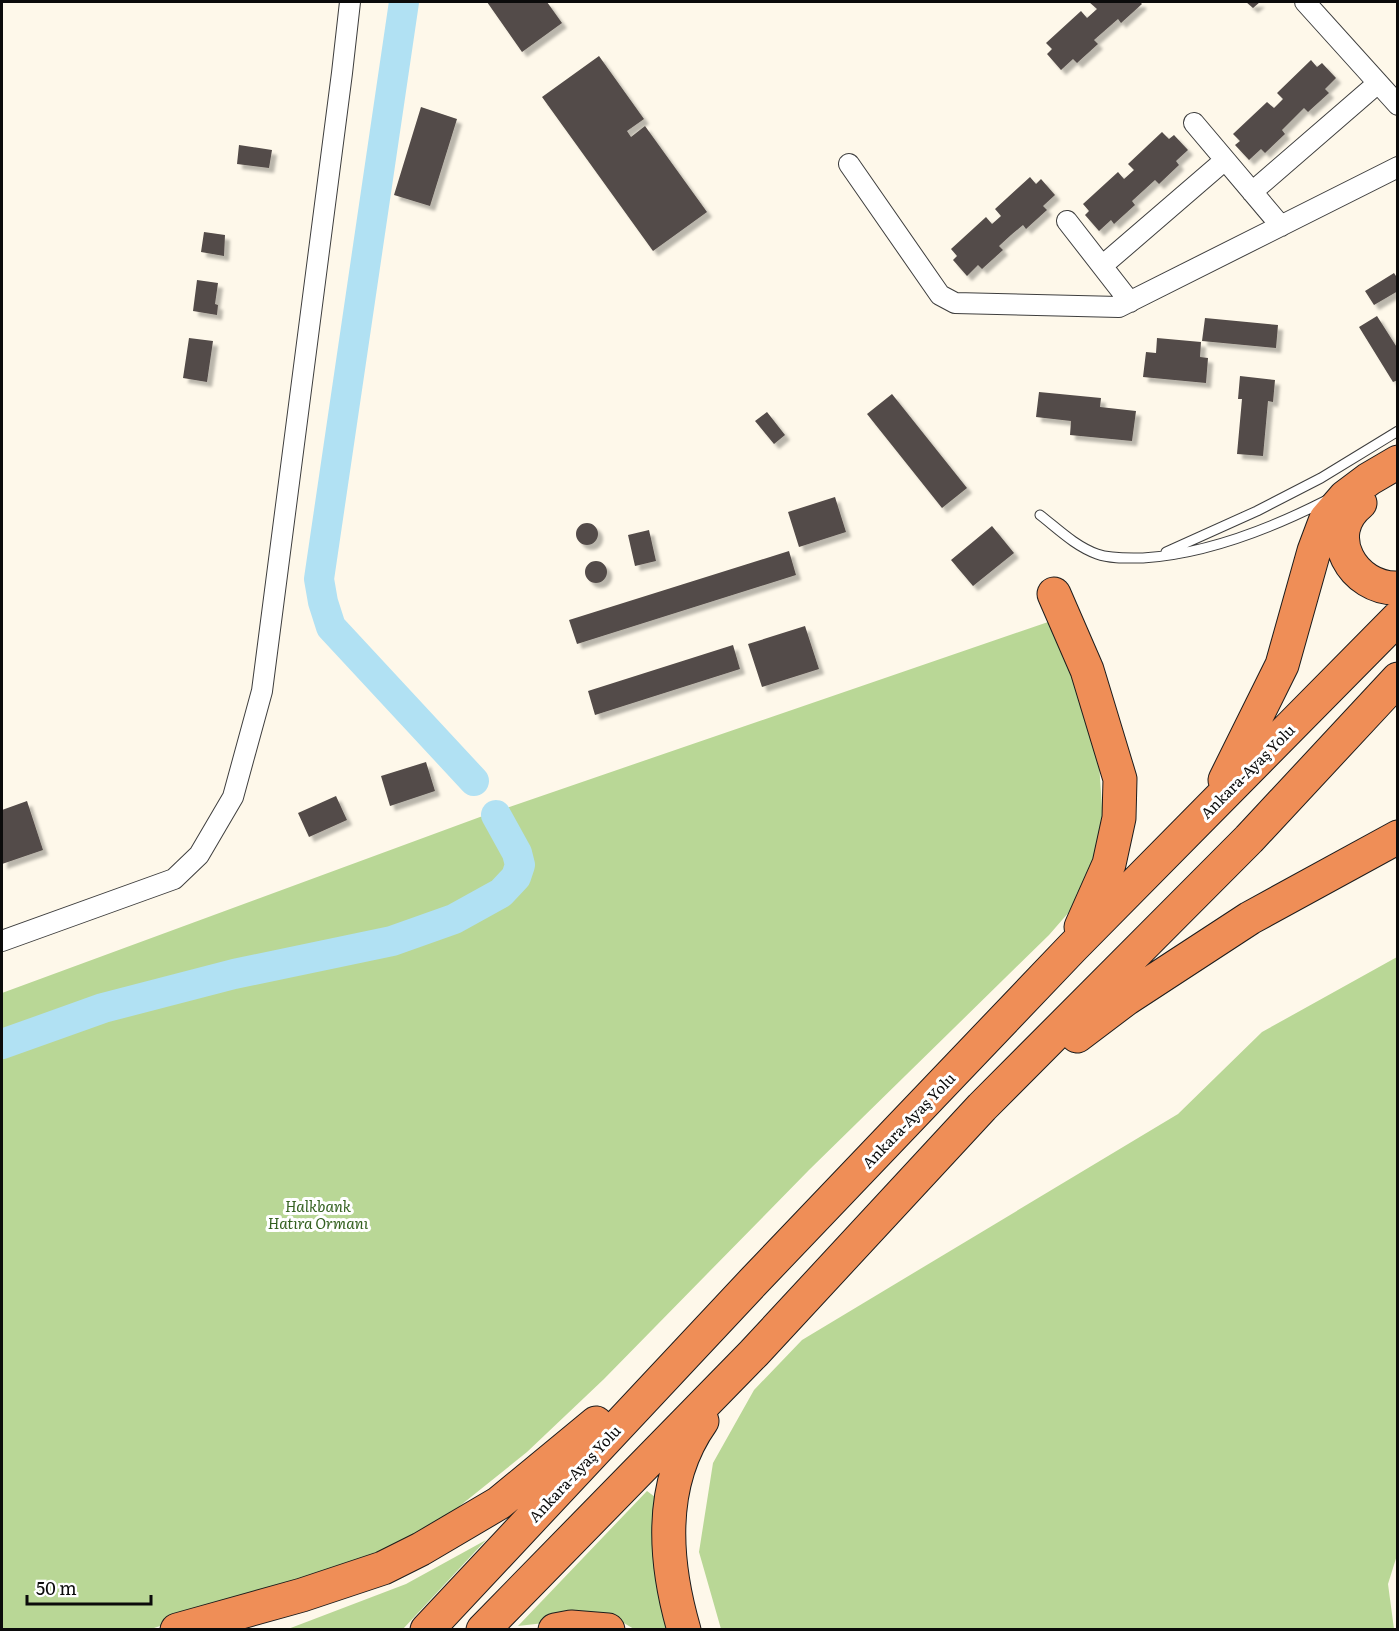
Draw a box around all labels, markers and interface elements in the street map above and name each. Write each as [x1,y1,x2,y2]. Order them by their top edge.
street label: Ankara-Ayaş Yolu [1194,718,1300,824]
street label: Ankara-Ayaş Yolu [856,1066,960,1173]
park label: Halkbank Hatıra Ormanı [268,1194,369,1234]
street label: Ankara-Ayaş Yolu [523,1419,626,1527]
scale bar [27,1568,152,1606]
text: 50 m [36,1574,77,1601]

